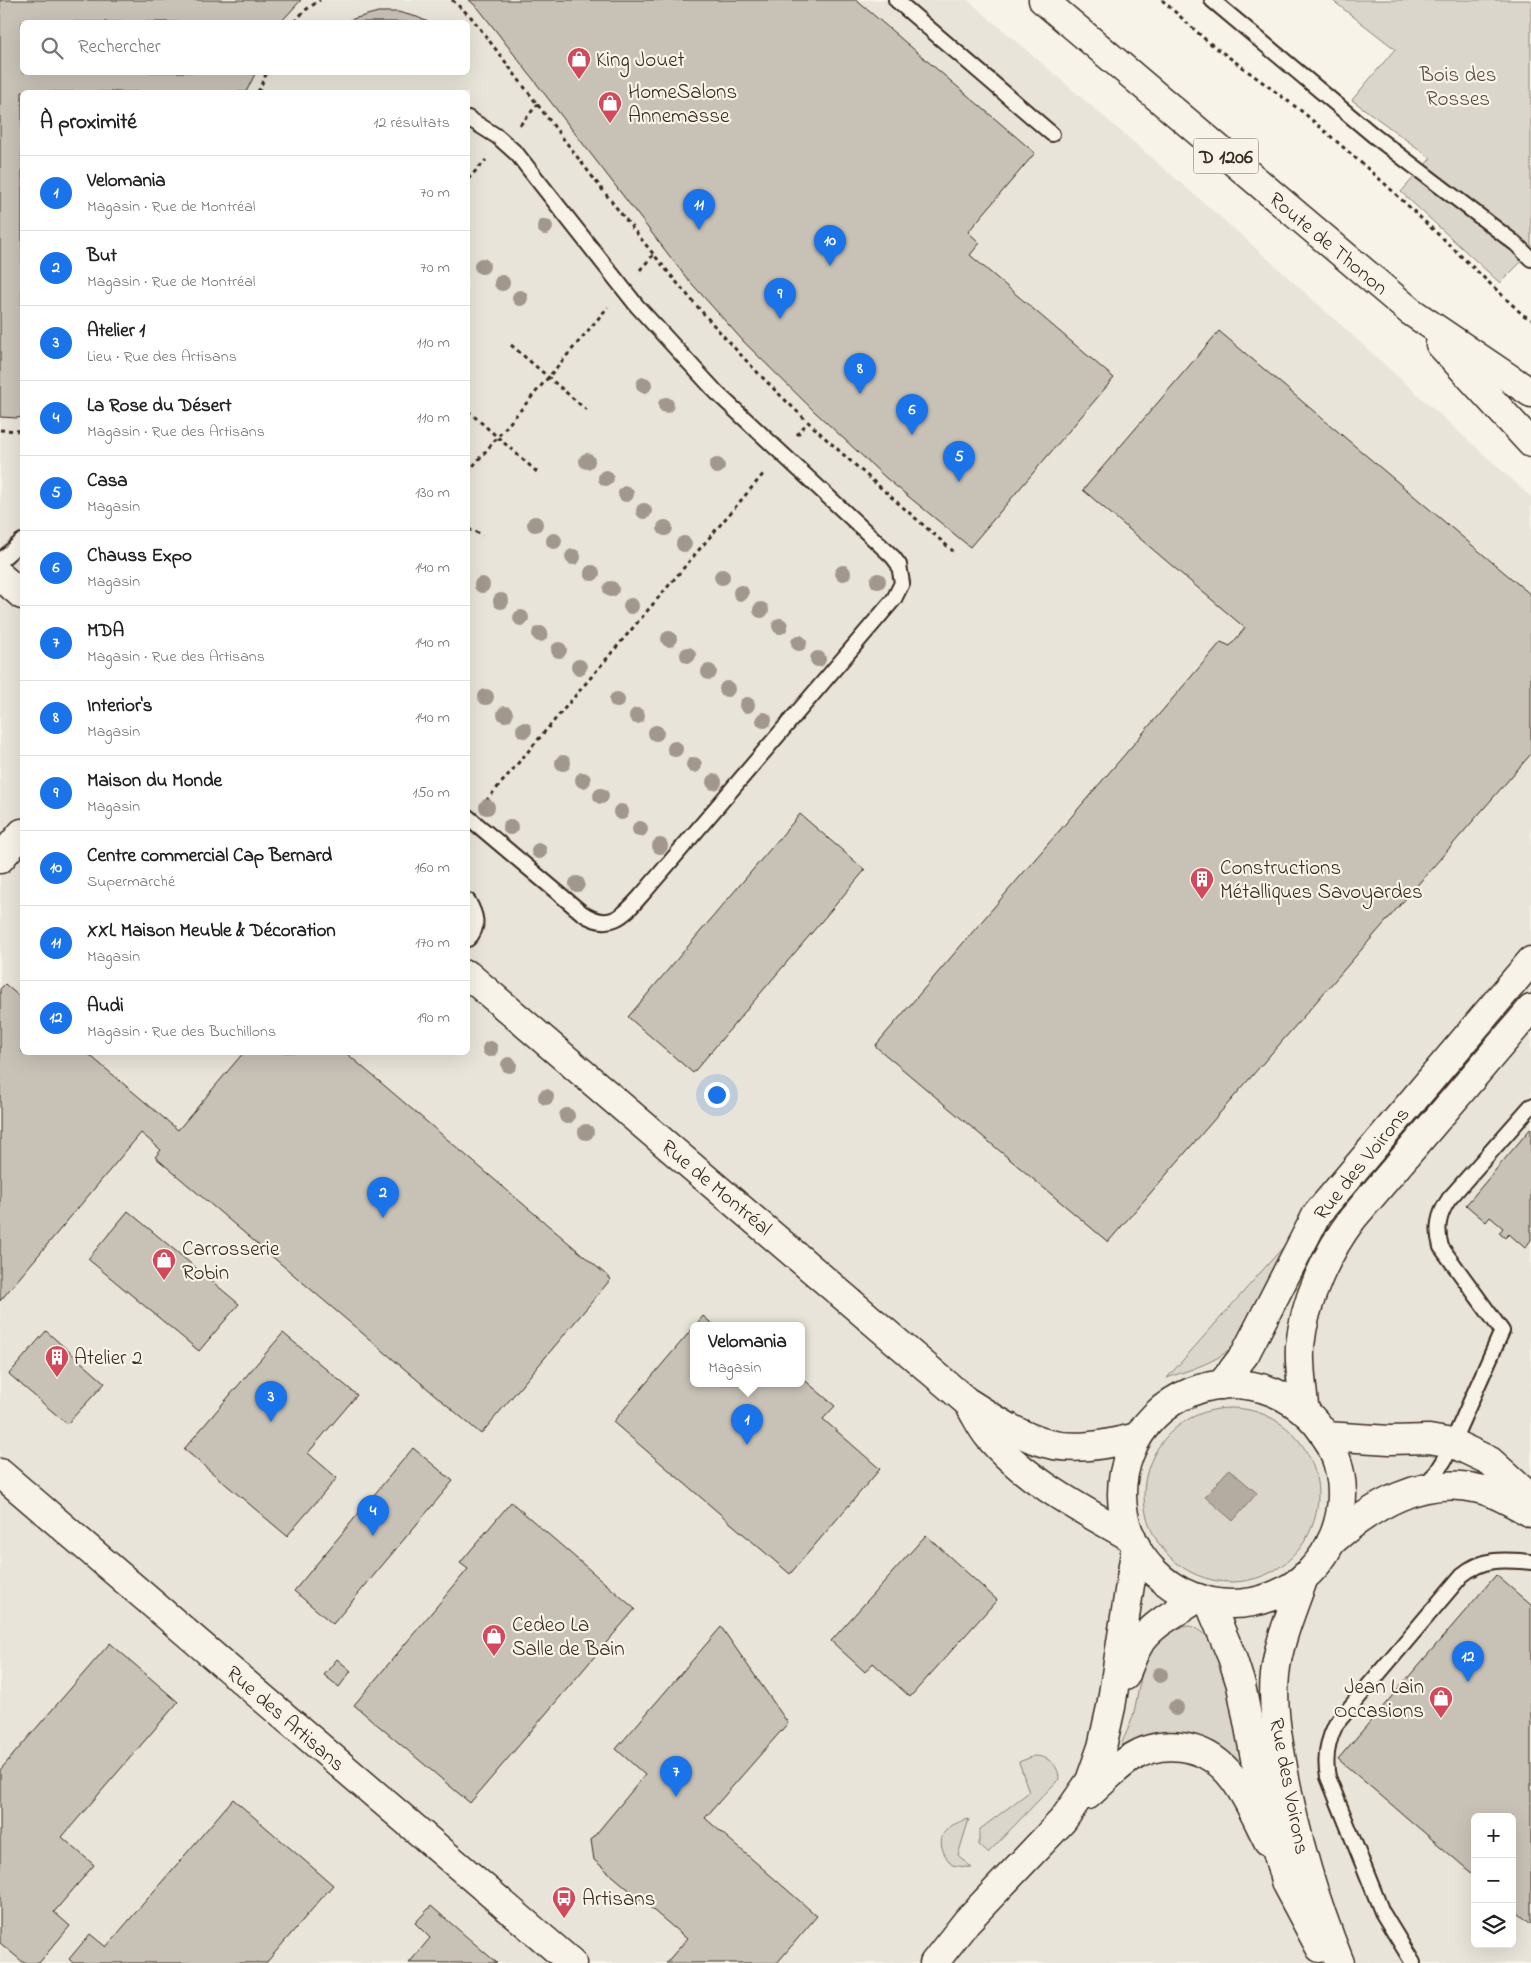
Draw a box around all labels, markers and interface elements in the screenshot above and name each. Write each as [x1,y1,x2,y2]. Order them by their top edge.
search box [20,20,470,75]
icon: search [38,34,66,62]
text: Rechercher [78,34,161,61]
shop icon: King Jouet [566,46,592,80]
place label: King Jouet [596,46,685,78]
park label: Bois des Rosses [1419,61,1496,115]
place label: HomeSalons Annemasse [628,78,737,132]
shop icon: HomeSalons Annemasse [597,90,623,124]
text: À proximité [40,108,137,138]
text: 12 résultats [373,111,450,135]
road number: D 1206 [1194,138,1258,174]
text: Velomania [87,168,166,195]
text: 1 [53,181,59,205]
text: 70 m [420,181,450,205]
street label: Route de Thonon [1262,186,1394,303]
pin: 11 [683,189,715,230]
text: Magasin · Rue de Montréal [87,195,256,219]
pin: 10 [814,225,846,266]
text: But [87,243,117,270]
text: 2 [52,256,60,280]
text: 70 m [420,256,450,280]
text: Magasin · Rue de Montréal [87,270,256,294]
pin: 9 [764,278,796,319]
text: Atelier 1 [87,318,145,345]
text: 3 [53,331,59,355]
text: 110 m [416,331,450,355]
text: Lieu · Rue des Artisans [87,345,237,369]
pin: 8 [844,353,876,394]
text: La Rose du Désert [87,393,232,420]
pin: 6 [896,394,928,435]
text: 4 [53,406,59,430]
text: 110 m [416,406,450,430]
text: Magasin · Rue des Artisans [87,420,265,444]
pin: 5 [943,441,975,482]
text: Casa [87,468,128,495]
text: 5 [51,481,61,505]
text: 130 m [415,481,450,505]
text: Magasin [87,495,140,519]
text: Chauss Expo [87,543,192,570]
text: 6 [52,556,60,580]
text: 140 m [415,556,450,580]
text: Magasin [87,570,140,594]
text: MDA [87,618,124,645]
text: 7 [53,631,59,655]
text: 140 m [415,631,450,655]
text: Magasin · Rue des Artisans [87,645,265,669]
text: Interior's [87,693,152,720]
text: 8 [53,706,59,730]
text: 140 m [415,706,450,730]
text: Magasin [87,720,140,744]
text: Maison du Monde [87,768,222,795]
text: 9 [54,781,58,805]
text: 150 m [412,781,450,805]
text: Magasin [87,795,140,819]
text: Centre commercial Cap Bernard [87,843,332,870]
place label: Constructions Métalliques Savoyardes [1220,854,1423,910]
text: 10 [50,856,62,880]
text: 160 m [415,856,450,880]
building icon: Constructions Métalliques Savoyardes [1189,866,1215,900]
text: Supermarché [87,870,175,894]
text: XXL Maison Meuble & Décoration [87,918,336,945]
text: 11 [51,931,61,955]
text: 170 m [415,931,450,955]
text: Magasin [87,945,140,969]
text: Audi [87,993,124,1020]
text: 12 [49,1006,63,1030]
text: 190 m [417,1006,450,1030]
text: Magasin · Rue des Buchillons [87,1020,276,1044]
your location [704,1082,730,1108]
street label: Rue des Voirons [1307,1101,1418,1227]
street label: Rue de Montréal [654,1133,778,1244]
pin: 2 [367,1177,399,1218]
place label: Carrosserie Robin [182,1235,280,1289]
shop icon: Carrosserie Robin [151,1247,177,1281]
popup [690,1322,805,1387]
text: Velomania [708,1329,787,1356]
building icon: Atelier 2 [44,1344,70,1378]
place label: Atelier 2 [74,1344,142,1374]
text: Magasin [708,1356,761,1380]
pin: 3 [255,1381,287,1422]
pin: 1 [731,1404,763,1445]
pin: 4 [357,1495,389,1536]
place label: Cedeo La Salle de Bain [512,1611,625,1665]
shop icon: Cedeo La Salle de Bain [481,1623,507,1657]
pin: 12 [1452,1641,1484,1682]
street label: Rue des Artisans [219,1659,351,1780]
place label: Jean Lain Occasions [1334,1673,1424,1727]
shop icon: Jean Lain Occasions [1428,1685,1454,1719]
street label: Rue des Voirons [1260,1716,1316,1857]
pin: 7 [660,1756,692,1797]
map controls [1471,1813,1516,1948]
button: + [1471,1813,1516,1858]
button: − [1471,1858,1516,1903]
bus stop icon: Artisans [551,1885,577,1919]
place label: Artisans [582,1885,655,1915]
button: layers [1471,1903,1516,1948]

